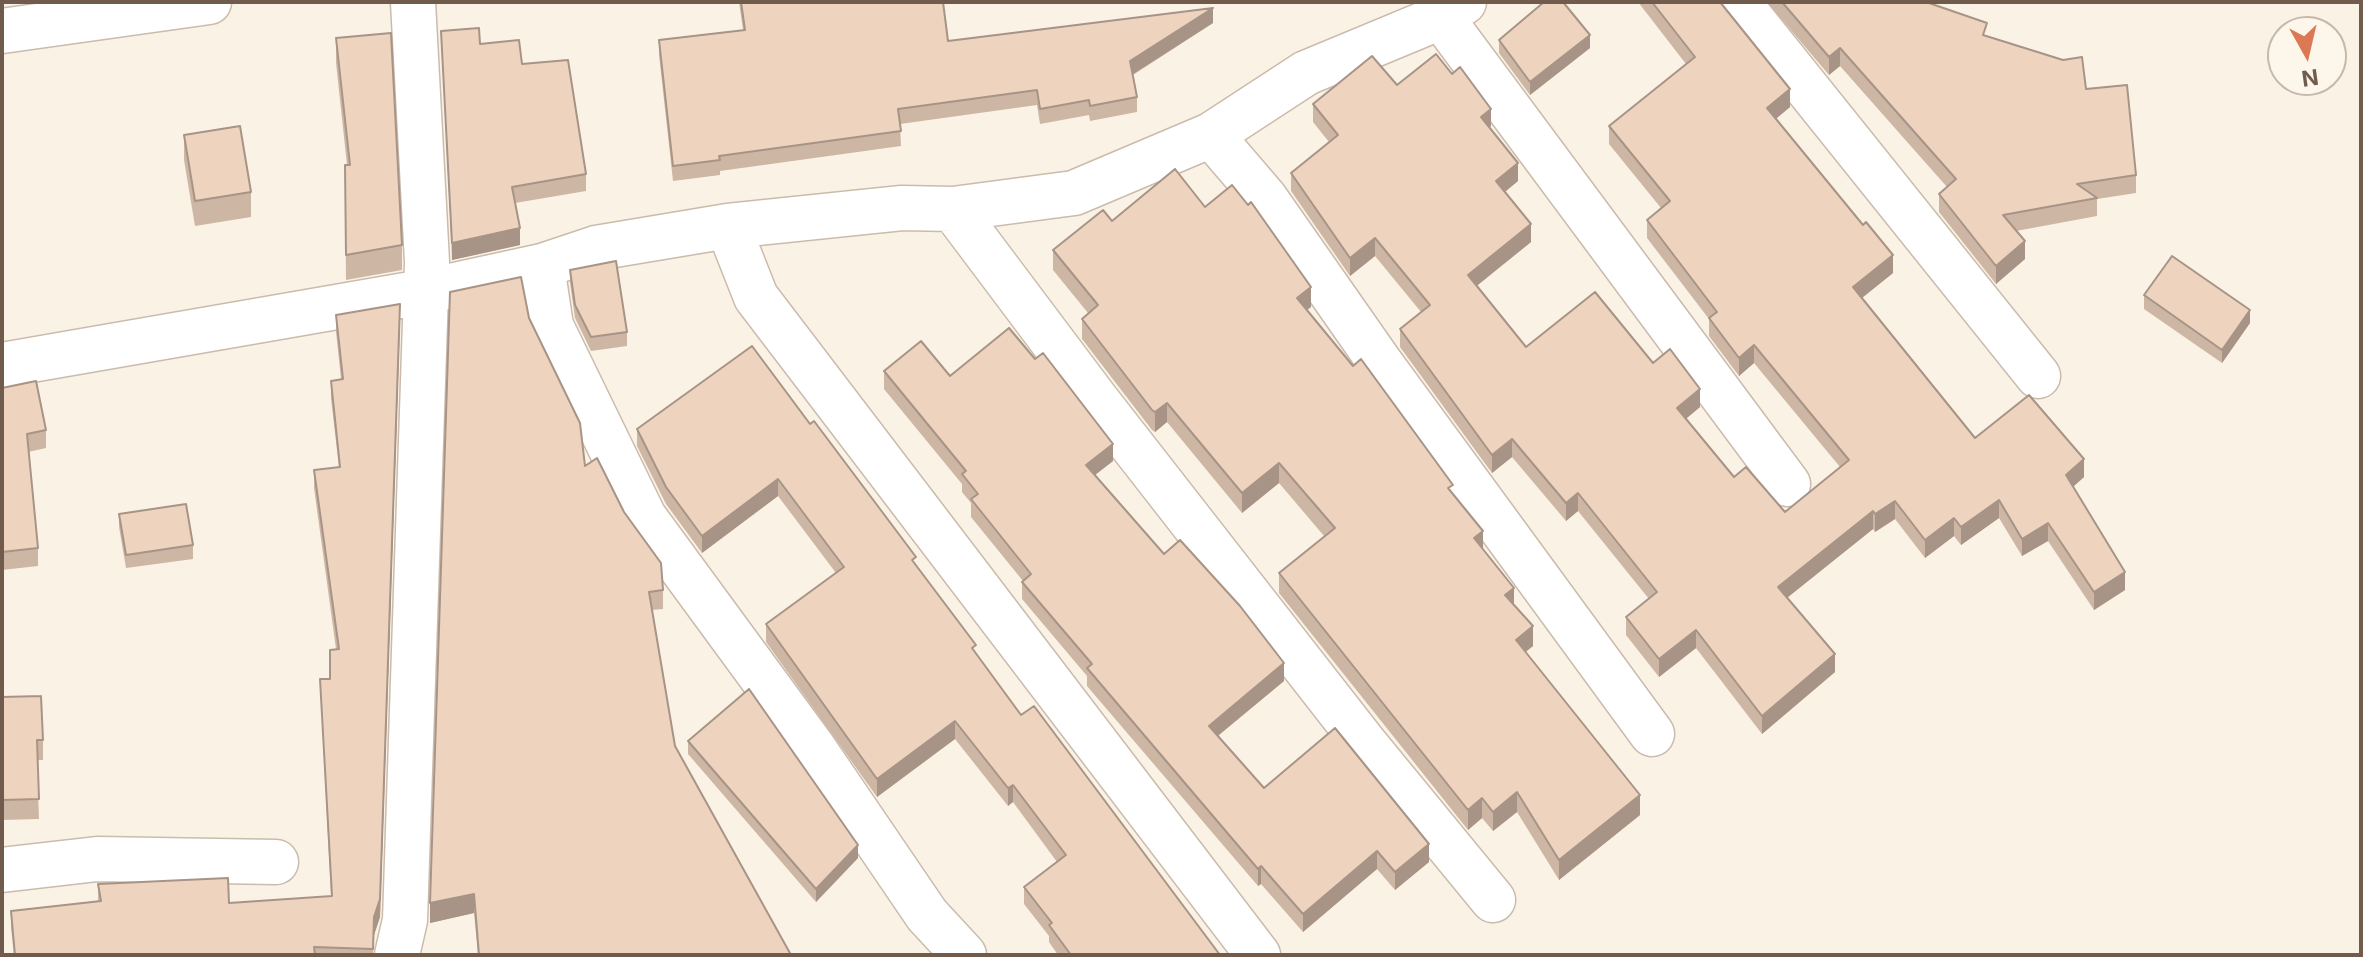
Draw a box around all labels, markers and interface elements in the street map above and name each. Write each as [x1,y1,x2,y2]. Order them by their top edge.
north arrow [2267,16,2347,96]
text: N [2300,64,2320,92]

